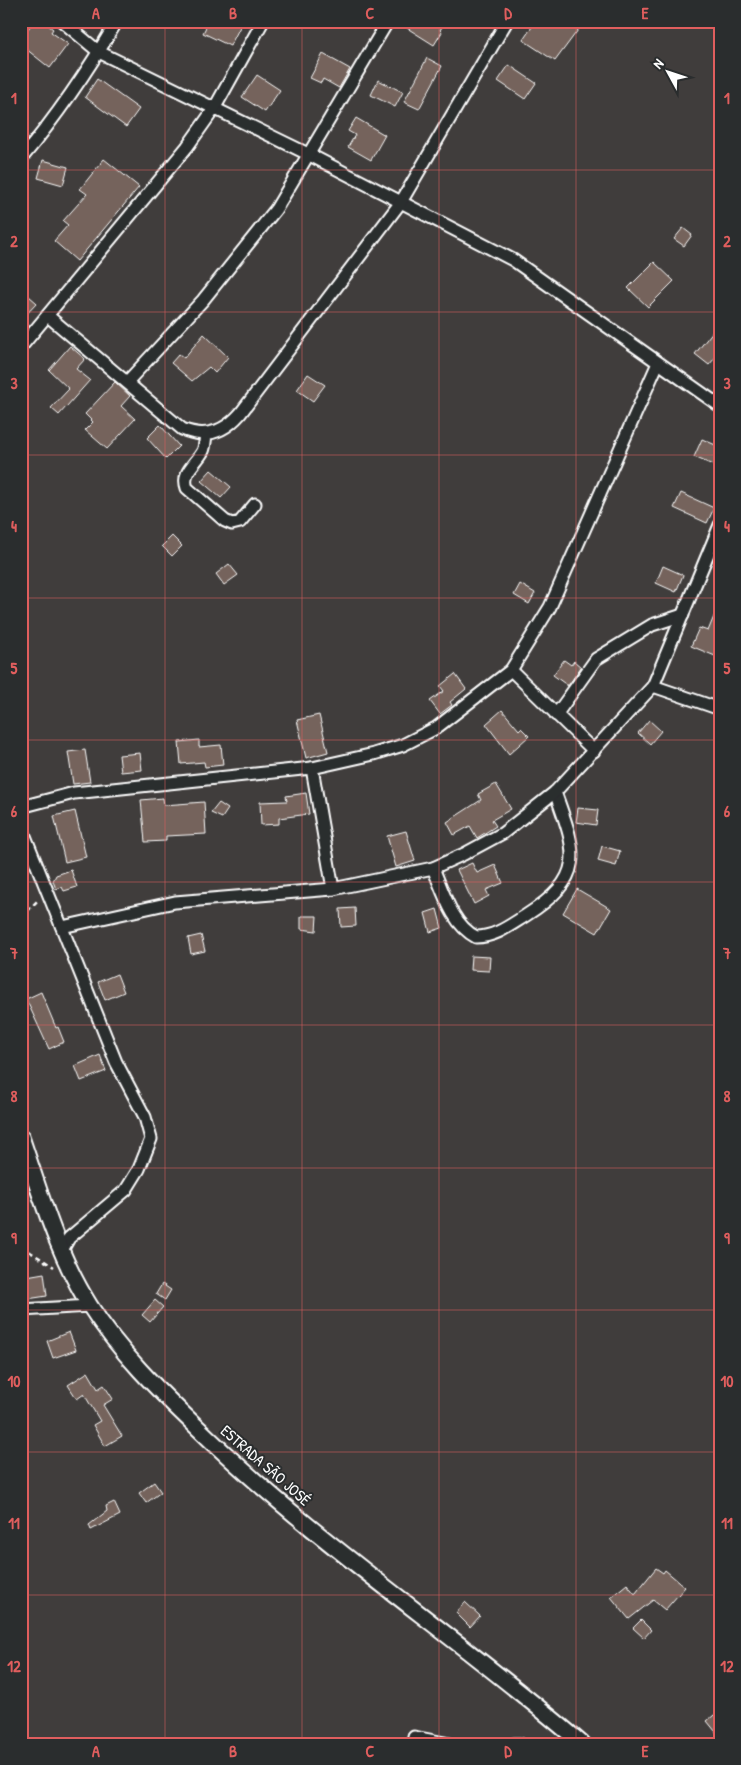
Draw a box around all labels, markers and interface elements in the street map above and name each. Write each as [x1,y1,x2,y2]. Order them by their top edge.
text: A [92,2,100,24]
text: B [229,2,237,24]
text: C [366,2,375,24]
text: D [504,2,512,24]
text: E [641,2,649,24]
north arrow [644,48,694,98]
text: N [648,54,668,72]
text: 1 [11,87,17,109]
text: 1 [724,87,730,109]
text: 2 [10,230,18,252]
text: 2 [723,230,731,252]
text: 3 [10,372,18,394]
text: 3 [723,372,731,394]
text: 4 [11,515,17,537]
text: 4 [724,515,730,537]
text: 5 [11,657,18,679]
text: 5 [724,657,731,679]
text: 6 [11,800,18,822]
text: 6 [724,800,731,822]
text: 7 [9,942,18,964]
text: 7 [722,942,731,964]
text: 8 [11,1085,18,1107]
text: 8 [724,1085,731,1107]
text: 9 [11,1227,17,1249]
text: 9 [724,1227,730,1249]
text: 10 [8,1370,20,1392]
text: 10 [721,1370,733,1392]
street label: ESTRADA SÃO JOSÉ [216,1420,316,1510]
text: 11 [8,1512,20,1534]
text: 11 [721,1512,733,1534]
text: 12 [7,1655,21,1677]
text: 12 [720,1655,734,1677]
text: A [92,1740,100,1762]
text: B [229,1740,237,1762]
text: C [366,1740,375,1762]
text: D [504,1740,512,1762]
text: E [641,1740,649,1762]

